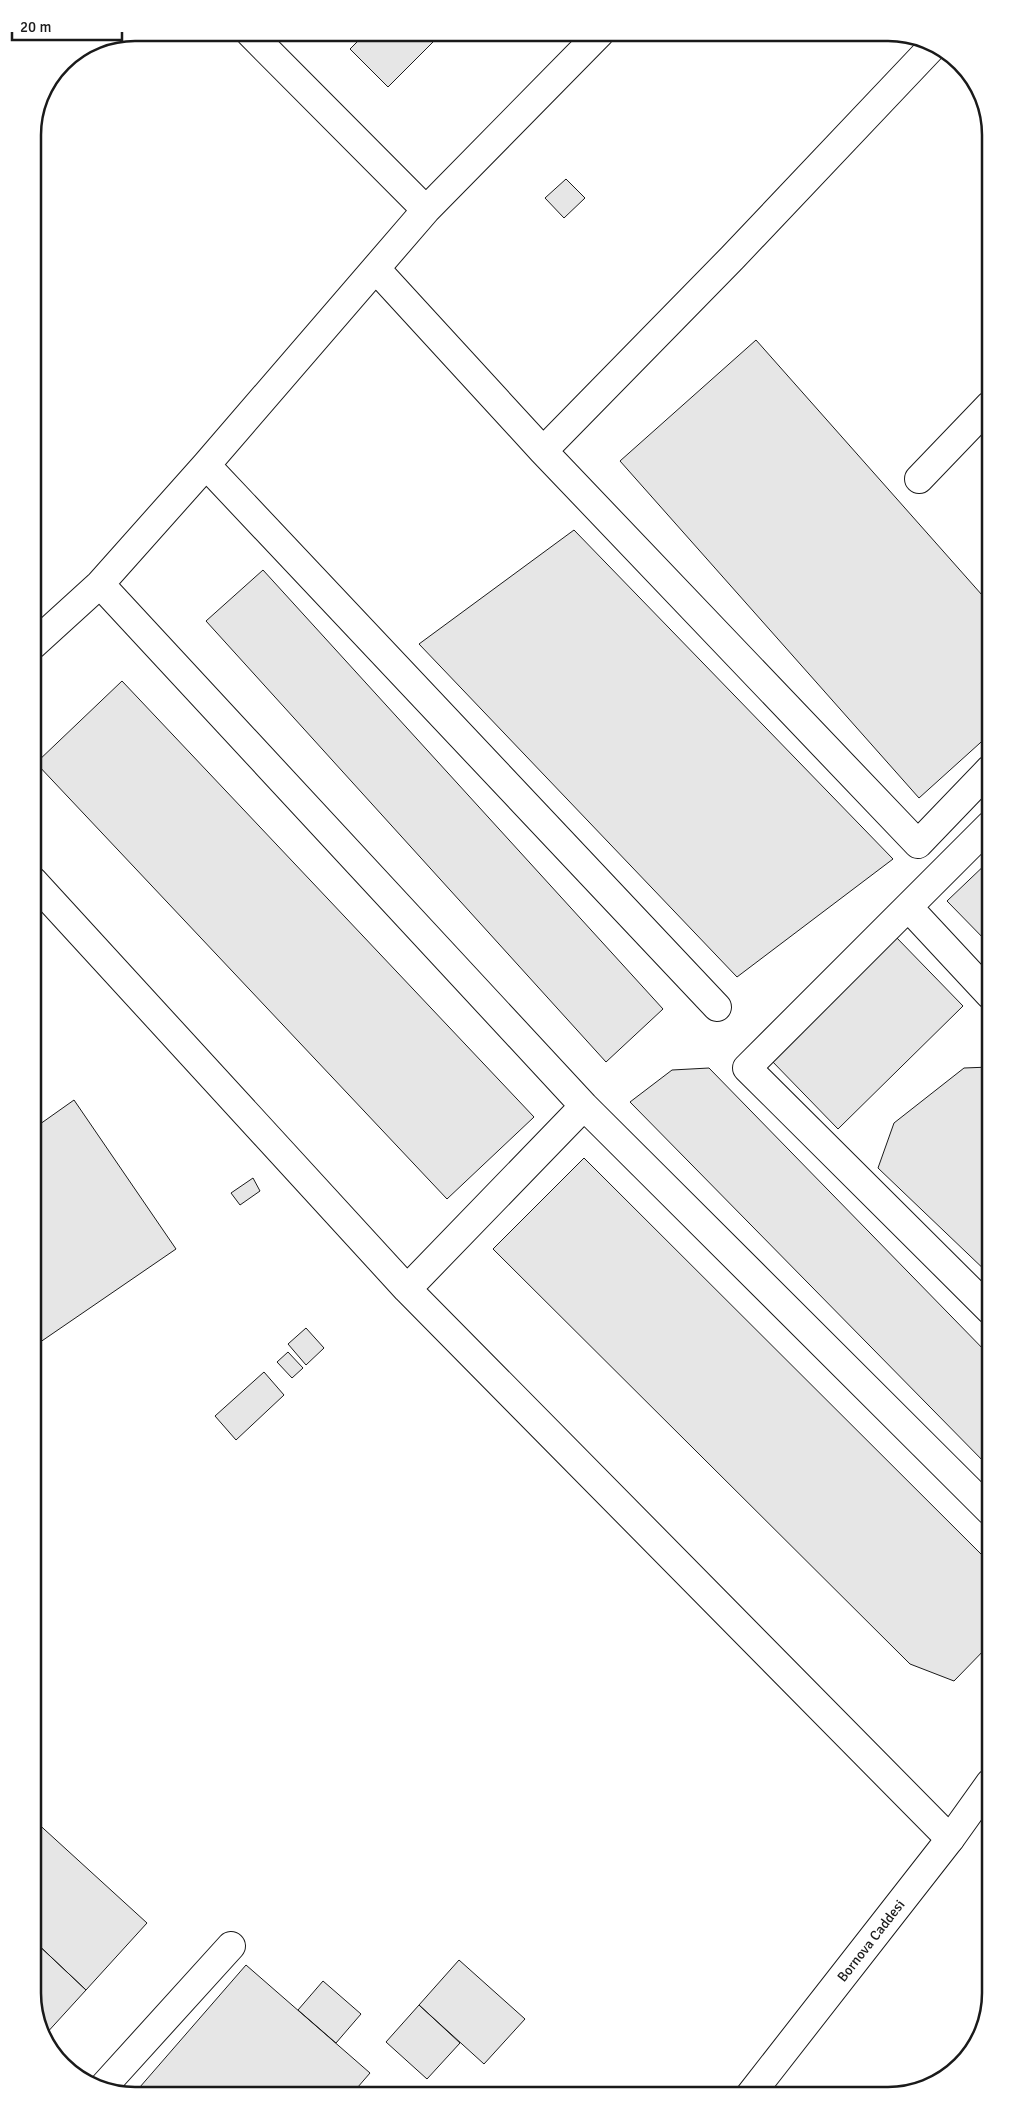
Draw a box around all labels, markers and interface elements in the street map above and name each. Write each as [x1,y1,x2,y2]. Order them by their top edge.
scale bar [12,10,122,42]
text: 20 m [20,18,51,36]
street label: Bornova Caddesi [834,1896,908,1985]

